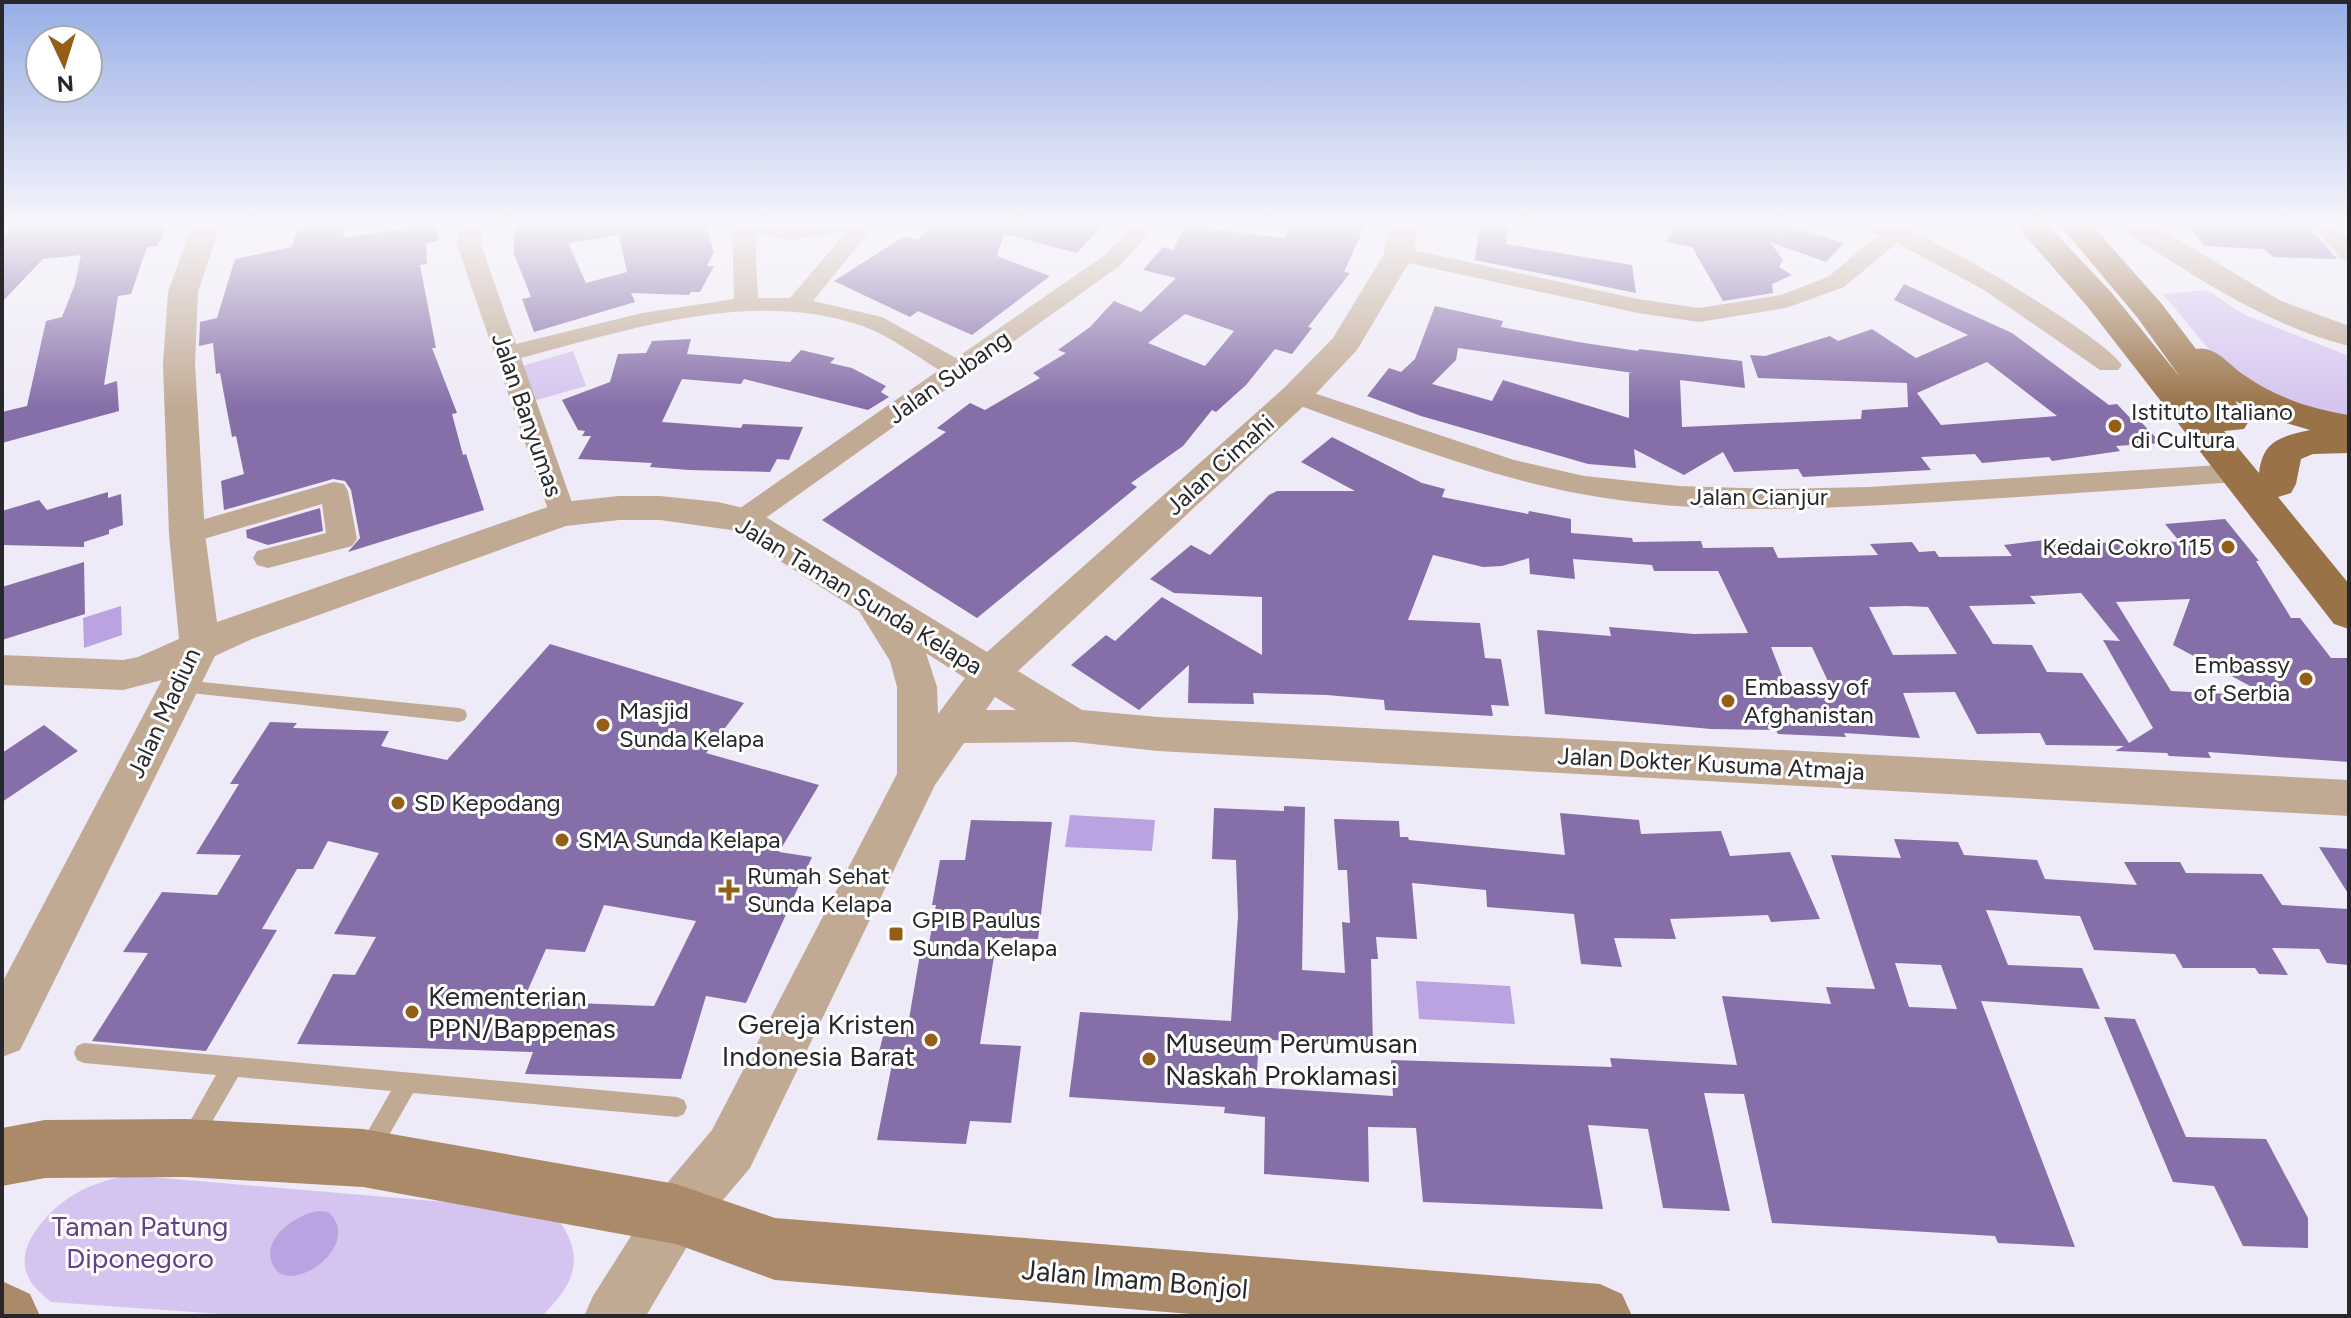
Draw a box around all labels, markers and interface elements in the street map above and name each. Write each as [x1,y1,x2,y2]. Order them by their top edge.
north arrow [24,24,104,104]
text: N [56,69,75,98]
street label: Jalan Subang [882,324,1016,430]
street label: Jalan Banyumas [486,329,569,501]
place label: Istituto Italiano di Cultura [2131,397,2293,454]
street label: Jalan Cimahi [1159,408,1280,521]
marker: Istituto Italiano di Cultura [2106,417,2124,435]
street label: Jalan Cianjur [1690,482,1828,511]
street label: Jalan Taman Sunda Kelapa [731,510,988,681]
place label: Kedai Cokro 115 [2042,532,2212,561]
marker: Kedai Cokro 115 [2219,538,2237,556]
street label: Jalan Madiun [121,643,206,783]
place label: Embassy of Serbia [2193,650,2290,707]
marker: Embassy of Serbia [2297,670,2315,688]
place label: Embassy of Afghanistan [1744,672,1874,729]
marker: Embassy of Afghanistan [1719,692,1737,710]
place label: Masjid Sunda Kelapa [619,696,764,753]
marker: Masjid Sunda Kelapa [594,716,612,734]
street label: Jalan Dokter Kusuma Atmaja [1557,741,1865,786]
place label: SD Kepodang [414,788,561,817]
marker: SD Kepodang [389,794,407,812]
place label: SMA Sunda Kelapa [578,825,780,854]
marker: SMA Sunda Kelapa [553,831,571,849]
place label: Rumah Sehat Sunda Kelapa [747,861,892,918]
marker: Rumah Sehat Sunda Kelapa [718,879,740,901]
place label: GPIB Paulus Sunda Kelapa [912,905,1057,962]
marker: GPIB Paulus Sunda Kelapa [887,925,905,943]
place label: Kementerian PPN/Bappenas [428,979,616,1045]
marker: Kementerian PPN/Bappenas [403,1003,421,1021]
place label: Gereja Kristen Indonesia Barat [722,1007,915,1073]
place label: Museum Perumusan Naskah Proklamasi [1165,1026,1418,1092]
marker: Gereja Kristen Indonesia Barat [922,1031,940,1049]
marker: Museum Perumusan Naskah Proklamasi [1140,1050,1158,1068]
park label: Taman Patung Diponegoro [51,1209,229,1275]
street label: Jalan Imam Bonjol [1020,1252,1250,1306]

